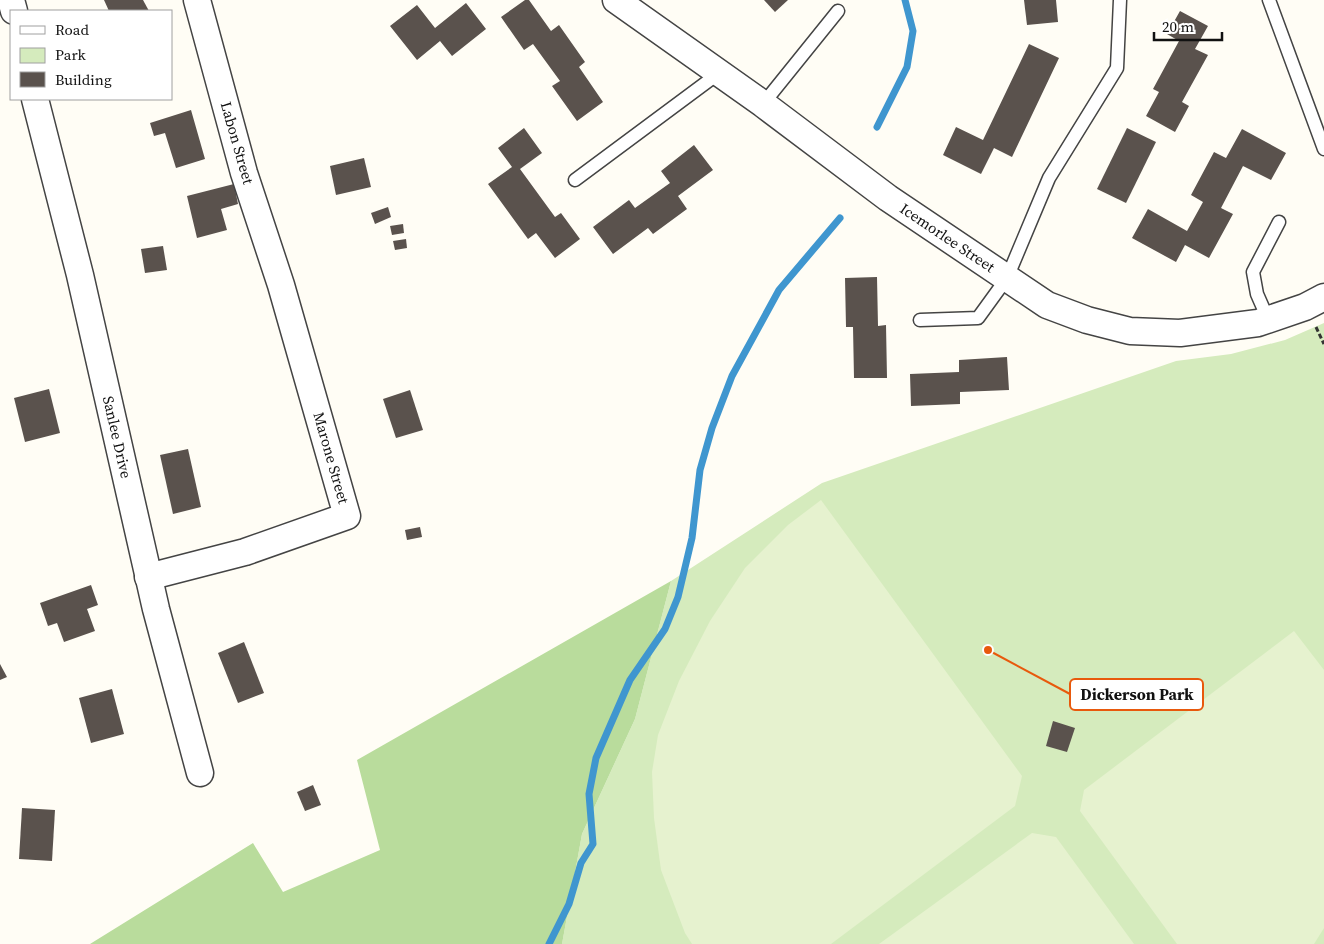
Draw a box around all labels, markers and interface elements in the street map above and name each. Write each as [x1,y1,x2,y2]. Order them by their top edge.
legend [10,10,172,100]
scale bar [1154,10,1222,42]
text: 20 m [1162,16,1194,37]
text: Road [55,19,89,40]
text: Park [55,44,87,65]
text: Building [55,69,112,90]
street label: Labon Street [216,99,259,187]
street label: Icemorlee Street [896,198,999,277]
street label: Sanlee Drive [98,394,137,481]
street label: Marone Street [308,410,355,506]
callout: Dickerson Park [1070,679,1203,710]
text: Dickerson Park [1080,683,1194,705]

